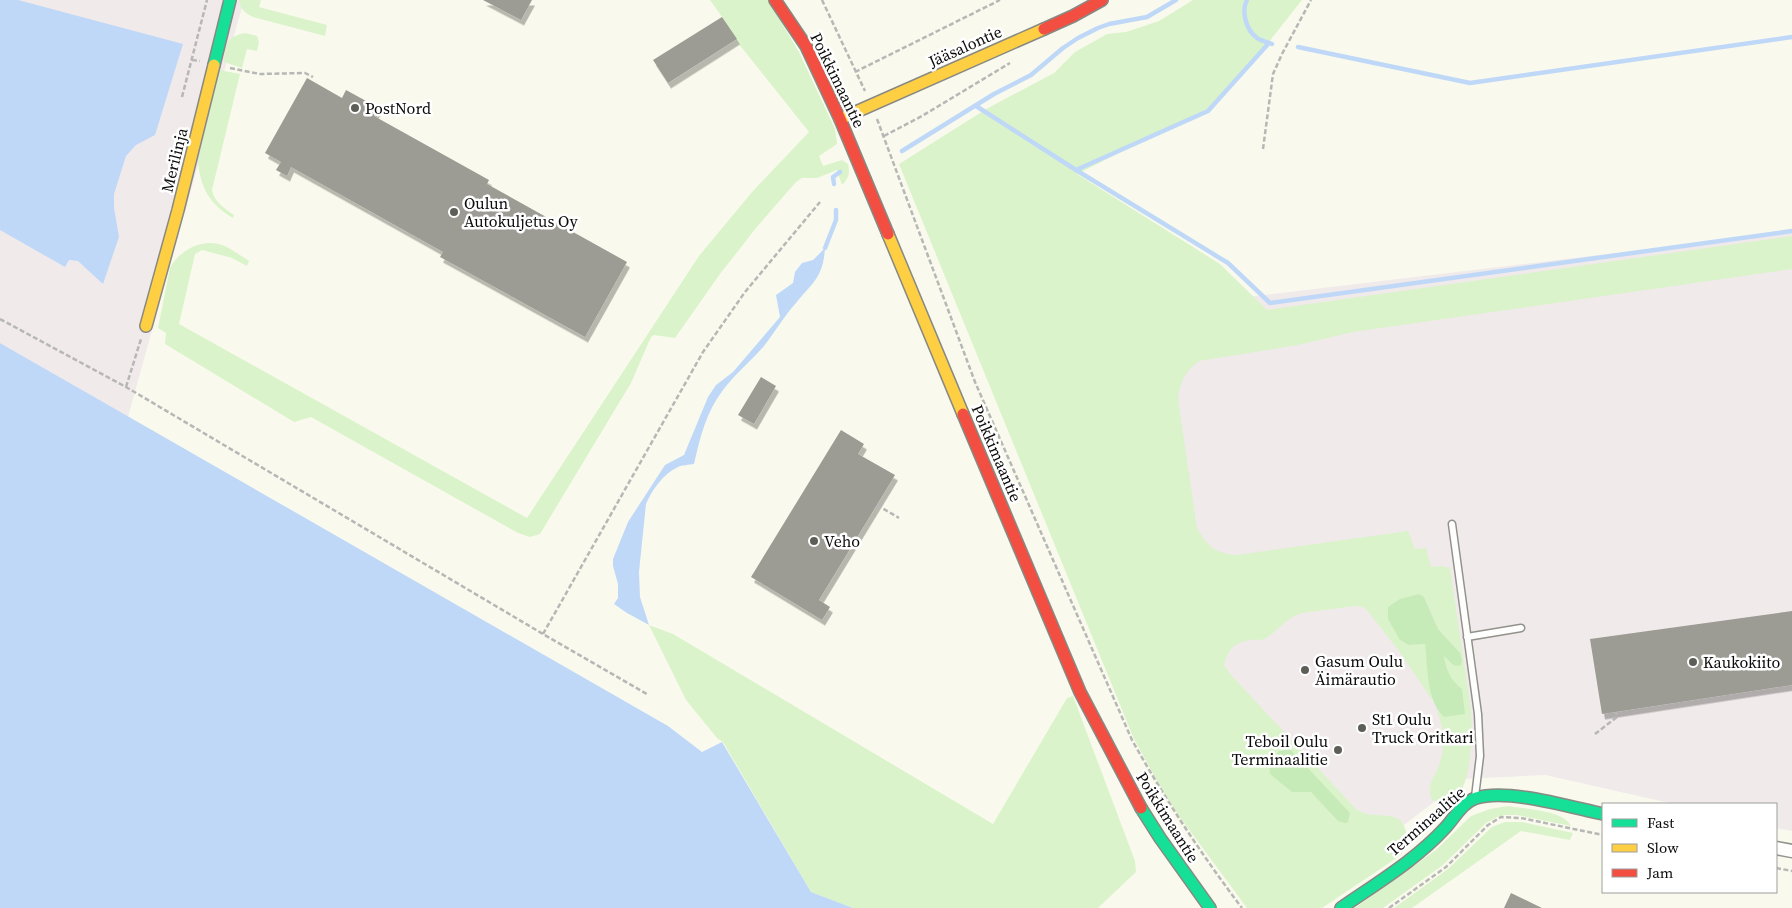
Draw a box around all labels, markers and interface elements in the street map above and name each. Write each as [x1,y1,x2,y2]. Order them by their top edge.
street label: Jääsalontie [924,20,1005,72]
street label: Poikkimaantie [805,29,871,131]
place label: PostNord [365,97,431,119]
marker: PostNord [349,102,361,114]
street label: Merilinja [155,125,193,194]
place label: Oulun Autokuljetus Oy [464,192,578,232]
marker: Oulun Autokuljetus Oy [448,206,460,218]
street label: Poikkimaantie [967,401,1027,505]
place label: Veho [824,530,860,552]
marker: Veho [808,535,820,547]
place label: Gasum Oulu Äimärautio [1315,650,1403,690]
place label: Kaukokiito [1703,651,1781,673]
marker: Kaukokiito [1687,656,1699,668]
marker: Gasum Oulu Äimärautio [1299,664,1311,676]
place label: St1 Oulu Truck Oritkari [1372,708,1474,748]
marker: St1 Oulu Truck Oritkari [1356,722,1368,734]
place label: Teboil Oulu Terminaalitie [1232,730,1328,770]
marker: Teboil Oulu Terminaalitie [1332,744,1344,756]
street label: Poikkimaantie [1131,767,1205,867]
street label: Terminaalitie [1382,781,1470,861]
legend [1602,803,1777,893]
text: Fast [1647,812,1674,833]
text: Slow [1647,837,1679,858]
text: Jam [1646,862,1674,883]

